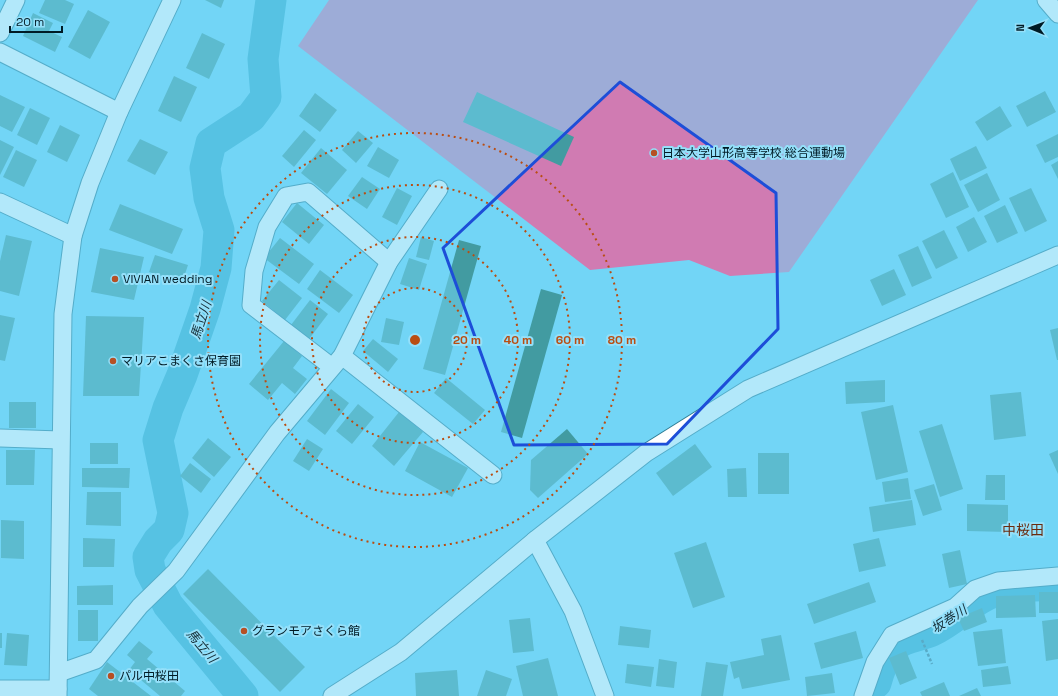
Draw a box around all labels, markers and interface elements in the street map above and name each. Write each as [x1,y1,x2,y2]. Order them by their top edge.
scale bar [10,8,62,34]
north arrow [1010,8,1050,48]
text: 20 m [16,14,44,30]
text: N [1013,24,1027,32]
place label: 日本大学山形高等学校 総合運動場 [662,145,845,161]
marker: 日本大学山形高等学校 総合運動場 [649,148,659,158]
place label: VIVIAN wedding [123,271,212,287]
marker: VIVIAN wedding [110,274,120,284]
water label: 馬立川 [187,297,216,341]
text: 20 m [453,332,481,348]
text: 40 m [504,332,532,348]
text: 60 m [556,332,584,348]
text: 80 m [608,332,636,348]
centre of rings [408,333,422,347]
place label: マリアこまくさ保育園 [121,353,241,369]
marker: マリアこまくさ保育園 [108,356,118,366]
district label: 中桜田 [1002,521,1044,539]
water label: 坂巻川 [928,600,972,637]
place label: グランモアさくら館 [252,623,360,639]
water label: 馬立川 [183,626,222,668]
marker: グランモアさくら館 [239,626,249,636]
place label: パル中桜田 [119,668,179,684]
marker: パル中桜田 [106,671,116,681]

